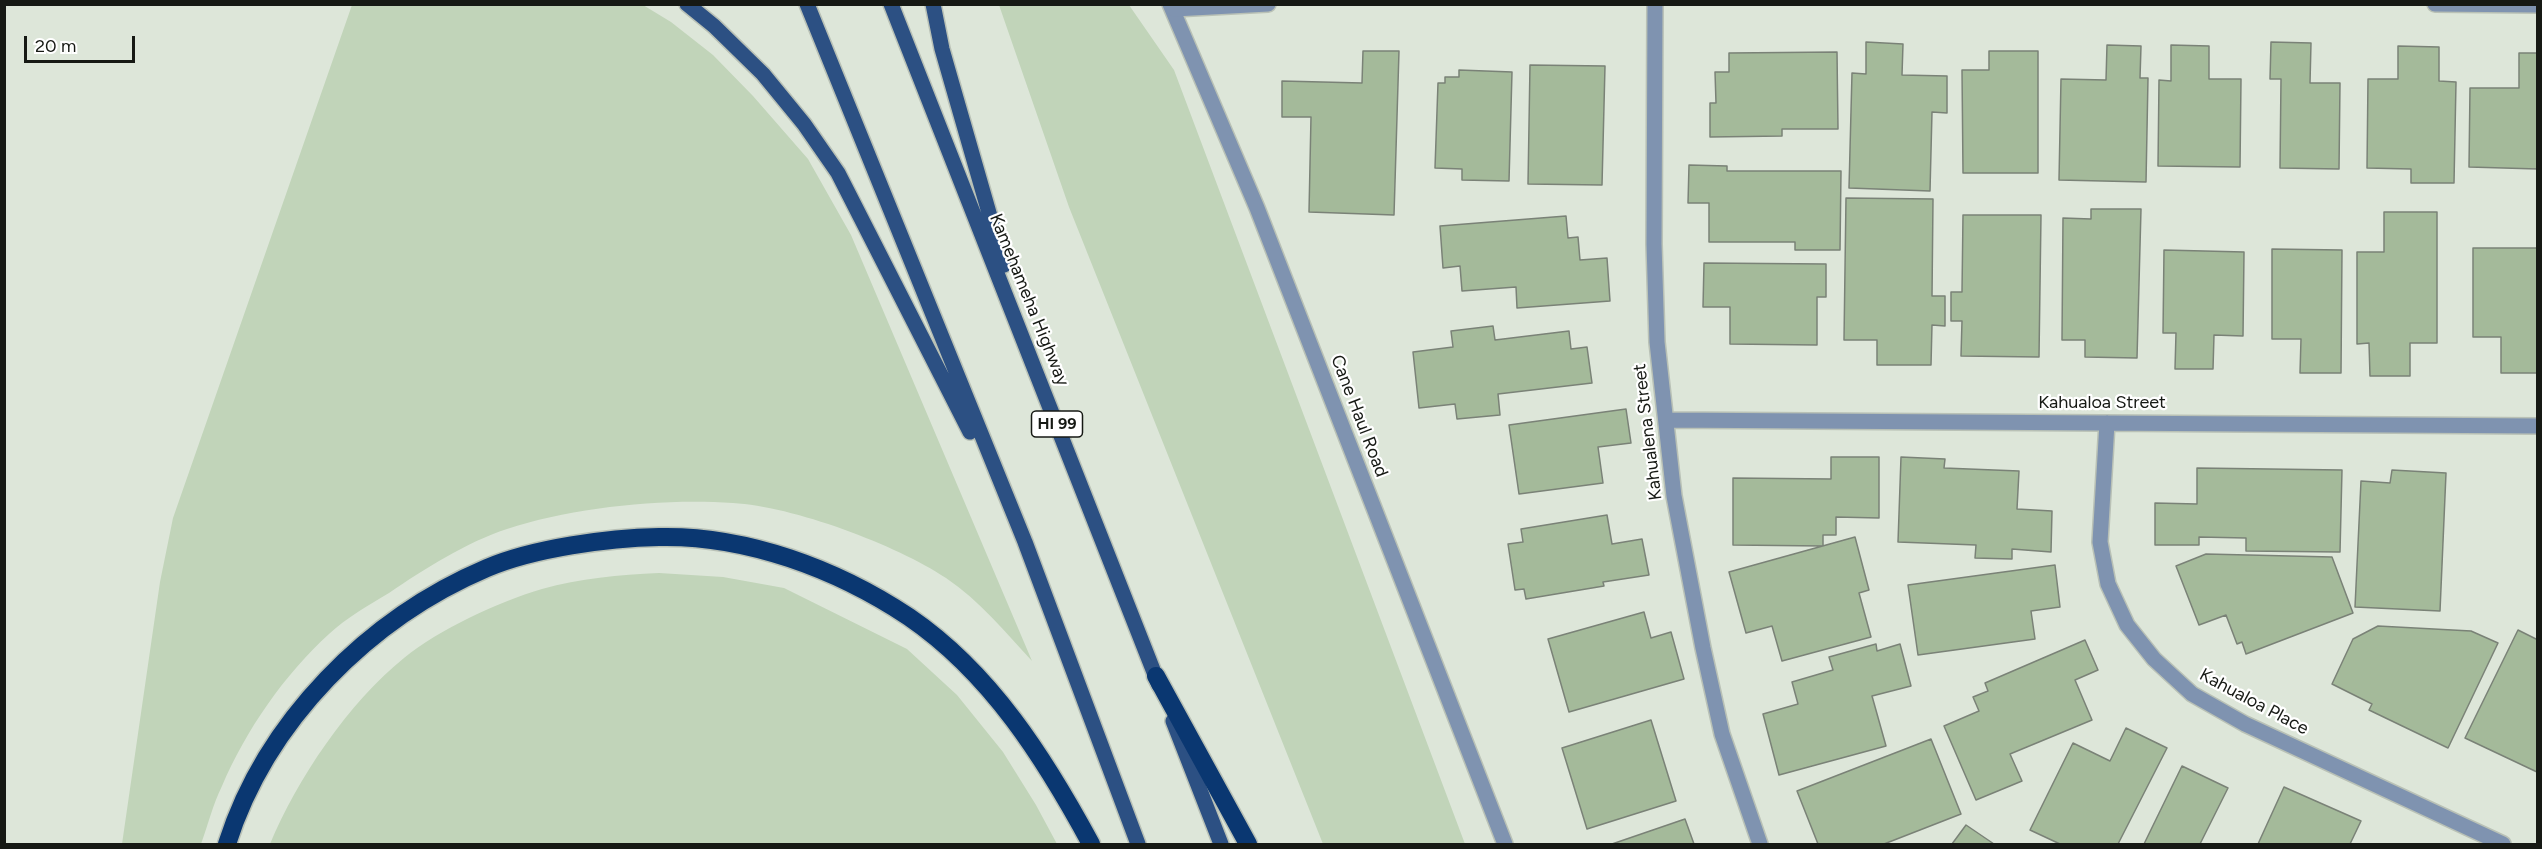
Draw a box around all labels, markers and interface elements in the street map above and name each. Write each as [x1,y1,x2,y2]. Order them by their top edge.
scale bar [27,24,138,62]
text: 20 m [35,35,76,57]
street label: Kamehameha Highway [985,211,1073,389]
street label: Cane Haul Road [1326,352,1392,480]
street label: Kahualena Street [1629,363,1667,501]
street label: Kahualoa Street [2038,392,2166,414]
road number: HI 99 [1032,411,1082,437]
street label: Kahualoa Place [2196,664,2312,740]

